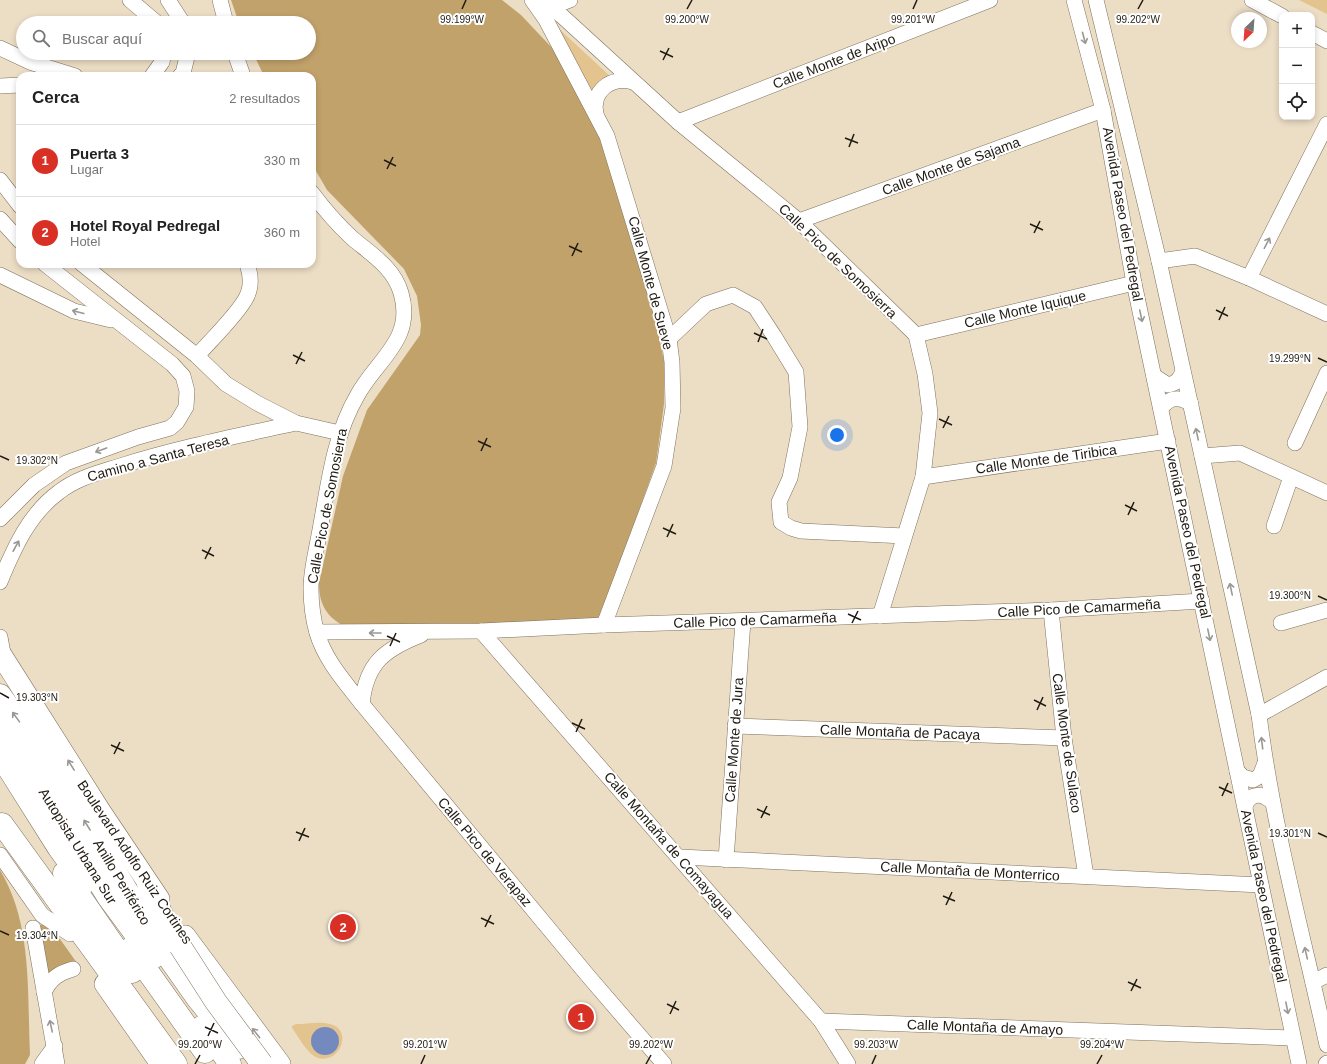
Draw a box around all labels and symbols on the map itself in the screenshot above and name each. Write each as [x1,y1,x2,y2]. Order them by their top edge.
north arrow [1231,12,1267,48]
text: 99.199°W [440,14,485,25]
text: 99.200°W [665,14,710,25]
text: 99.201°W [891,14,936,25]
text: 99.202°W [1116,14,1161,25]
street label: Calle Monte de Aripo [770,30,898,92]
one-way arrow [1081,31,1088,44]
street label: Avenida Paseo del Pedregal [1100,126,1146,302]
street label: Calle Monte de Sajama [880,134,1022,198]
street label: Calle Pico de Somosierra [776,200,901,322]
street label: Calle Monte de Sueve [625,214,677,352]
one-way arrow [1263,237,1271,249]
street label: Calle Monte Iquique [963,287,1088,331]
one-way arrow [72,308,85,315]
one-way arrow [1138,309,1146,322]
text: 19.299°N [1269,353,1311,364]
your location [827,425,847,445]
street label: Calle Pico de Somosierra [304,427,350,585]
one-way arrow [1193,428,1201,441]
street label: Camino a Santa Teresa [85,431,231,485]
street label: Calle Monte de Tiribica [974,441,1118,477]
street label: Avenida Paseo del Pedregal [1162,444,1214,620]
one-way arrow [96,447,108,455]
text: 19.302°N [16,455,58,466]
one-way arrow [13,540,20,552]
one-way arrow [1227,582,1235,595]
text: 19.300°N [1269,590,1311,601]
street label: Calle Pico de Camarmeña [997,596,1161,620]
street label: Calle Pico de Camarmeña [673,609,837,631]
one-way arrow [1206,628,1214,641]
one-way arrow [369,629,382,637]
street label: Calle Monte de Sulaco [1049,672,1085,814]
street label: Calle Monte de Jura [722,677,746,803]
text: 19.303°N [16,692,58,703]
one-way arrow [12,711,20,722]
street label: Calle Montaña de Pacaya [820,721,981,743]
one-way arrow [1258,737,1266,750]
one-way arrow [67,760,75,771]
street label: Calle Montaña de Comayagua [601,768,737,922]
street label: Boulevard Adolfo Ruiz Cortines [74,777,196,947]
street label: Autopista Urbana Sur [36,785,120,907]
street label: Calle Pico de Verapaz [435,794,535,910]
street label: Avenida Paseo del Pedregal [1238,808,1290,984]
one-way arrow [83,819,91,831]
text: 19.301°N [1269,828,1311,839]
street label: Anillo Periférico [90,836,154,928]
street label: Calle Montaña de Monterrico [880,858,1060,884]
pin: 2 [330,912,356,942]
text: 19.304°N [16,930,58,941]
one-way arrow [1302,946,1310,959]
pin: 1 [568,1002,594,1032]
one-way arrow [1284,1002,1292,1015]
street label: Calle Montaña de Amayo [907,1016,1064,1038]
one-way arrow [46,1019,54,1032]
one-way arrow [252,1028,261,1039]
text: 99.200°W [178,1039,223,1050]
text: 99.201°W [403,1039,448,1050]
text: 99.202°W [629,1039,674,1050]
text: 99.203°W [854,1039,899,1050]
text: 99.204°W [1080,1039,1125,1050]

